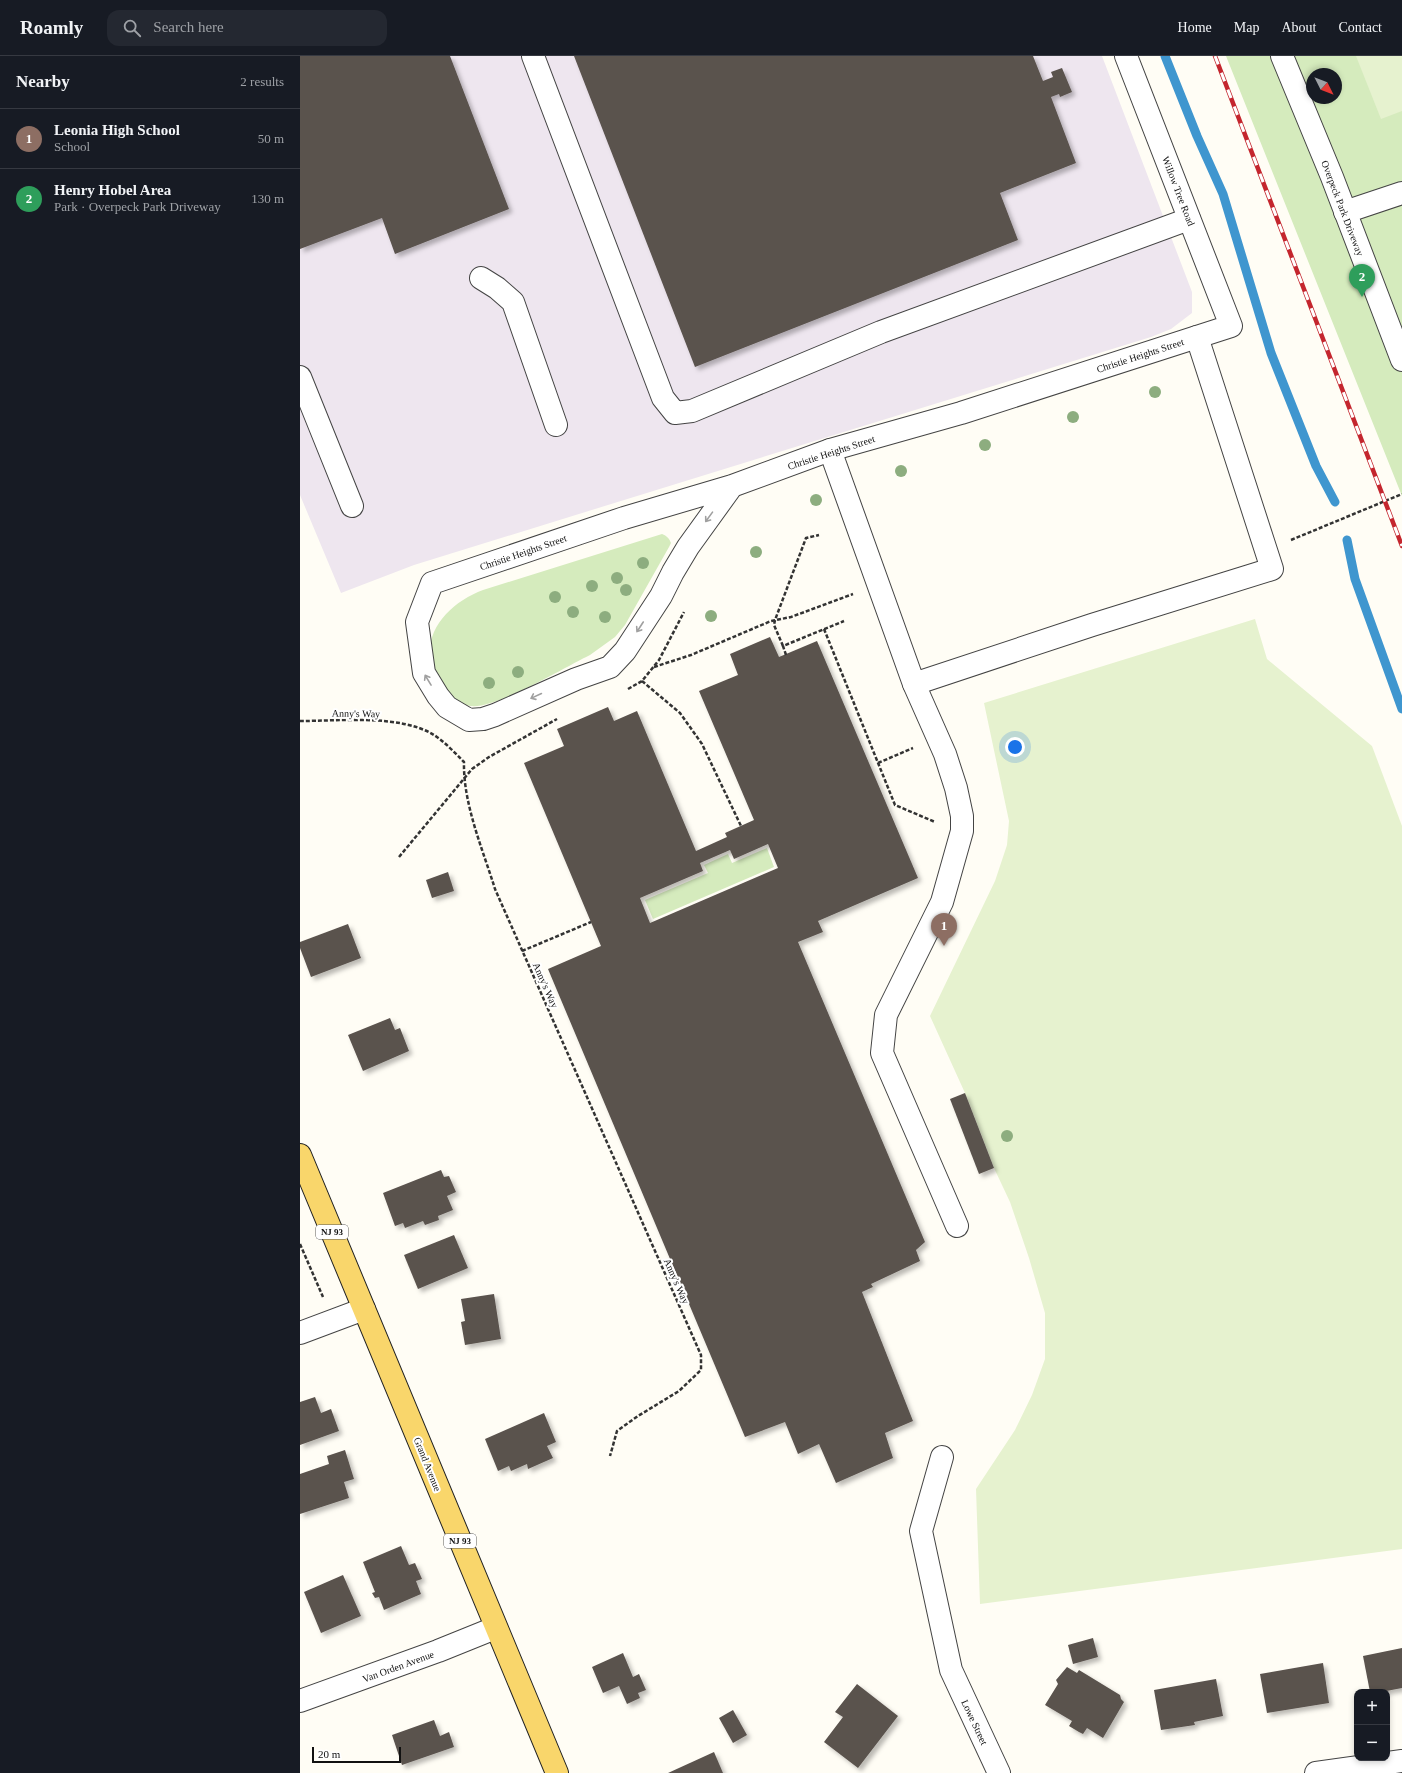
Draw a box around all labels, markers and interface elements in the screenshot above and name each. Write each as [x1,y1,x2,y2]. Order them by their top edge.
search box [107,10,387,46]
text: Roamly [20,17,83,38]
icon: search [121,17,143,39]
text: Search here [153,19,224,35]
text: Home [1178,20,1212,35]
text: Map [1234,20,1259,35]
text: About [1281,20,1316,35]
text: Contact [1338,20,1382,35]
north arrow [1306,68,1342,104]
text: Nearby [16,72,70,91]
text: 2 results [240,74,284,89]
text: Leonia High School [54,122,180,138]
text: 1 [26,131,32,146]
text: 50 m [258,131,284,146]
text: School [54,139,90,154]
street label: Willow Tree Road [1160,155,1197,227]
street label: Overpeck Park Driveway [1319,159,1366,258]
text: Henry Hobel Area [54,182,171,198]
text: 2 [26,191,32,206]
text: 130 m [251,191,284,206]
text: Park · Overpeck Park Driveway [54,199,221,214]
pin: 2 [1349,264,1375,297]
street label: Christie Heights Street [1095,336,1185,375]
street label: Christie Heights Street [786,433,876,472]
one-way arrow [705,512,713,523]
street label: Christie Heights Street [478,532,568,573]
one-way arrow [636,622,644,633]
one-way arrow [424,674,432,686]
one-way arrow [530,693,542,700]
street label: Anny's Way [332,708,380,719]
your location [1005,737,1025,757]
pin: 1 [931,913,957,946]
street label: Anny's Way [531,961,560,1010]
road number: NJ 93 [316,1225,348,1239]
street label: Anny's Way [662,1257,691,1306]
street label: Grand Avenue [412,1436,444,1493]
road number: NJ 93 [444,1534,476,1548]
street label: Van Orden Avenue [361,1648,436,1685]
map controls [1354,1689,1390,1761]
button: + [1354,1689,1390,1725]
street label: Lowe Street [959,1698,990,1747]
button: − [1354,1725,1390,1761]
scale bar [312,1745,401,1764]
text: 20 m [318,1748,340,1760]

